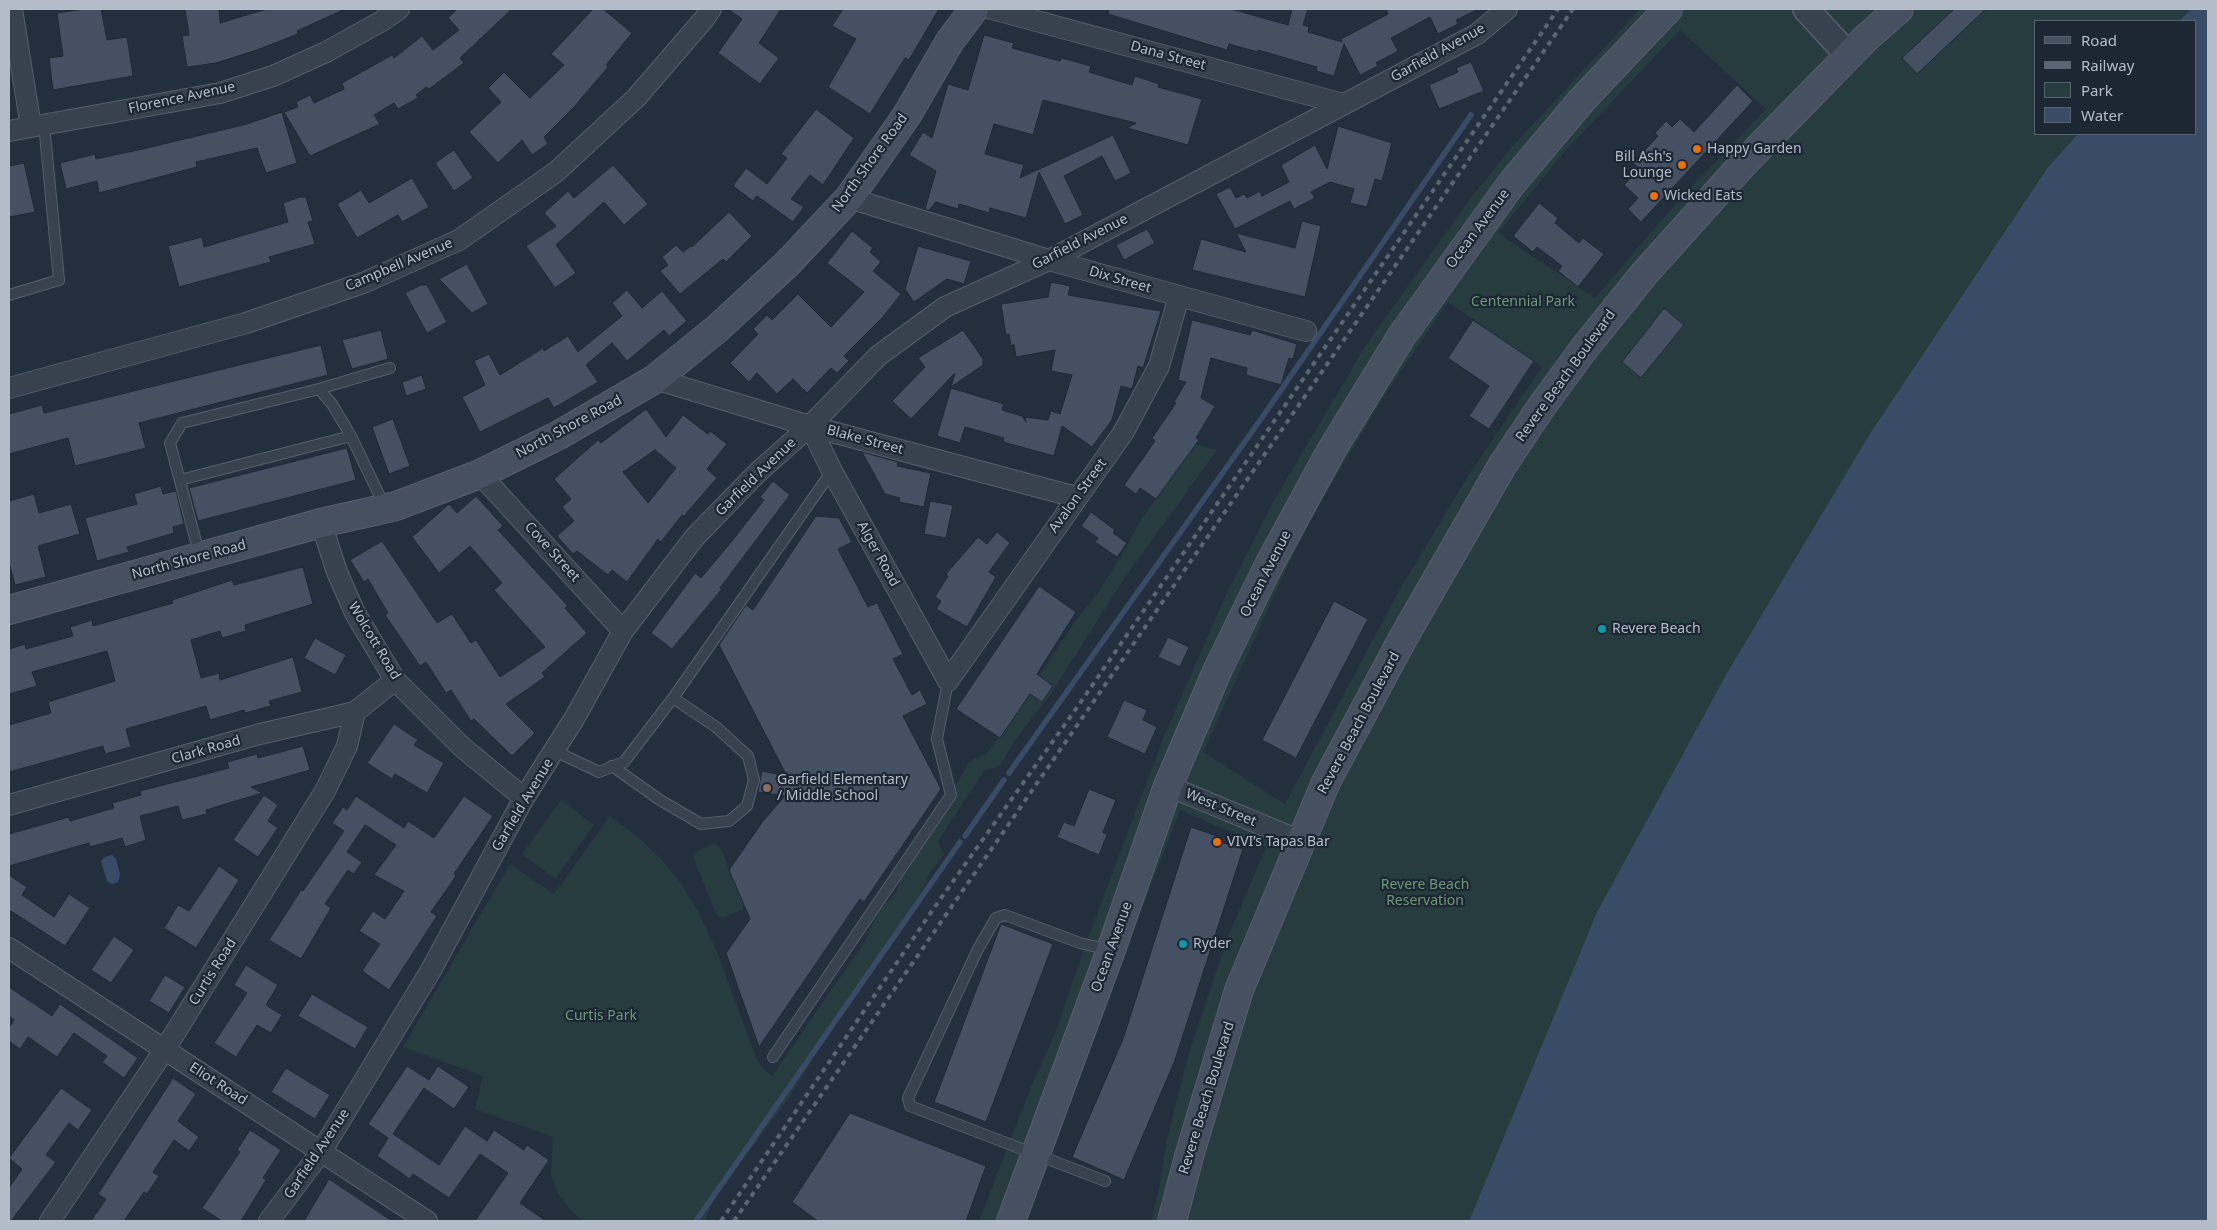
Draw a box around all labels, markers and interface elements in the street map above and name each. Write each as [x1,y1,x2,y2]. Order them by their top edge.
street label: Garfield Avenue [1388,20,1488,86]
legend [2034,20,2197,135]
text: Road [2081,30,2117,50]
street label: Dana Street [1128,38,1208,74]
text: Railway [2081,55,2134,75]
street label: Florence Avenue [127,78,237,118]
text: Park [2081,80,2113,100]
text: Water [2081,105,2123,125]
street label: North Shore Road [829,110,911,216]
place label: Happy Garden [1707,141,1802,157]
marker: Happy Garden [1691,143,1703,155]
place label: Bill Ash's Lounge [1615,149,1672,182]
marker: Bill Ash's Lounge [1676,159,1688,171]
street label: Ocean Avenue [1443,186,1513,272]
place label: Wicked Eats [1664,188,1742,204]
marker: Wicked Eats [1648,190,1660,202]
street label: Garfield Avenue [1029,211,1131,273]
street label: Campbell Avenue [343,235,455,295]
street label: Dix Street [1087,263,1153,297]
park label: Centennial Park [1471,294,1575,310]
street label: Revere Beach Boulevard [1513,307,1619,445]
street label: North Shore Road [513,392,625,462]
street label: Blake Street [825,422,905,458]
street label: Garfield Avenue [712,434,800,520]
street label: Avalon Street [1046,456,1110,536]
street label: Alger Road [853,518,903,590]
street label: Cove Street [521,519,583,585]
street label: Ocean Avenue [1237,528,1295,620]
street label: North Shore Road [130,537,248,583]
street label: Wolcott Road [344,599,404,683]
place label: Revere Beach [1612,621,1701,637]
marker: Revere Beach [1596,623,1608,635]
street label: Revere Beach Boulevard [1314,649,1404,797]
street label: Clark Road [170,732,242,768]
street label: Garfield Avenue [489,756,557,854]
place label: Garfield Elementary / Middle School [777,772,908,804]
marker: Garfield Elementary / Middle School [761,782,773,794]
street label: West Street [1183,786,1259,830]
place label: VIVI’s Tapas Bar [1227,834,1330,850]
marker: VIVI’s Tapas Bar [1211,836,1223,848]
park label: Revere Beach Reservation [1381,877,1469,910]
street label: Ocean Avenue [1088,900,1136,994]
street label: Curtis Road [186,935,240,1009]
place label: Ryder [1193,936,1231,952]
marker: Ryder [1177,938,1189,950]
park label: Curtis Park [565,1008,637,1024]
street label: Revere Beach Boulevard [1176,1020,1238,1176]
street label: Eliot Road [186,1059,250,1109]
street label: Garfield Avenue [281,1106,353,1202]

